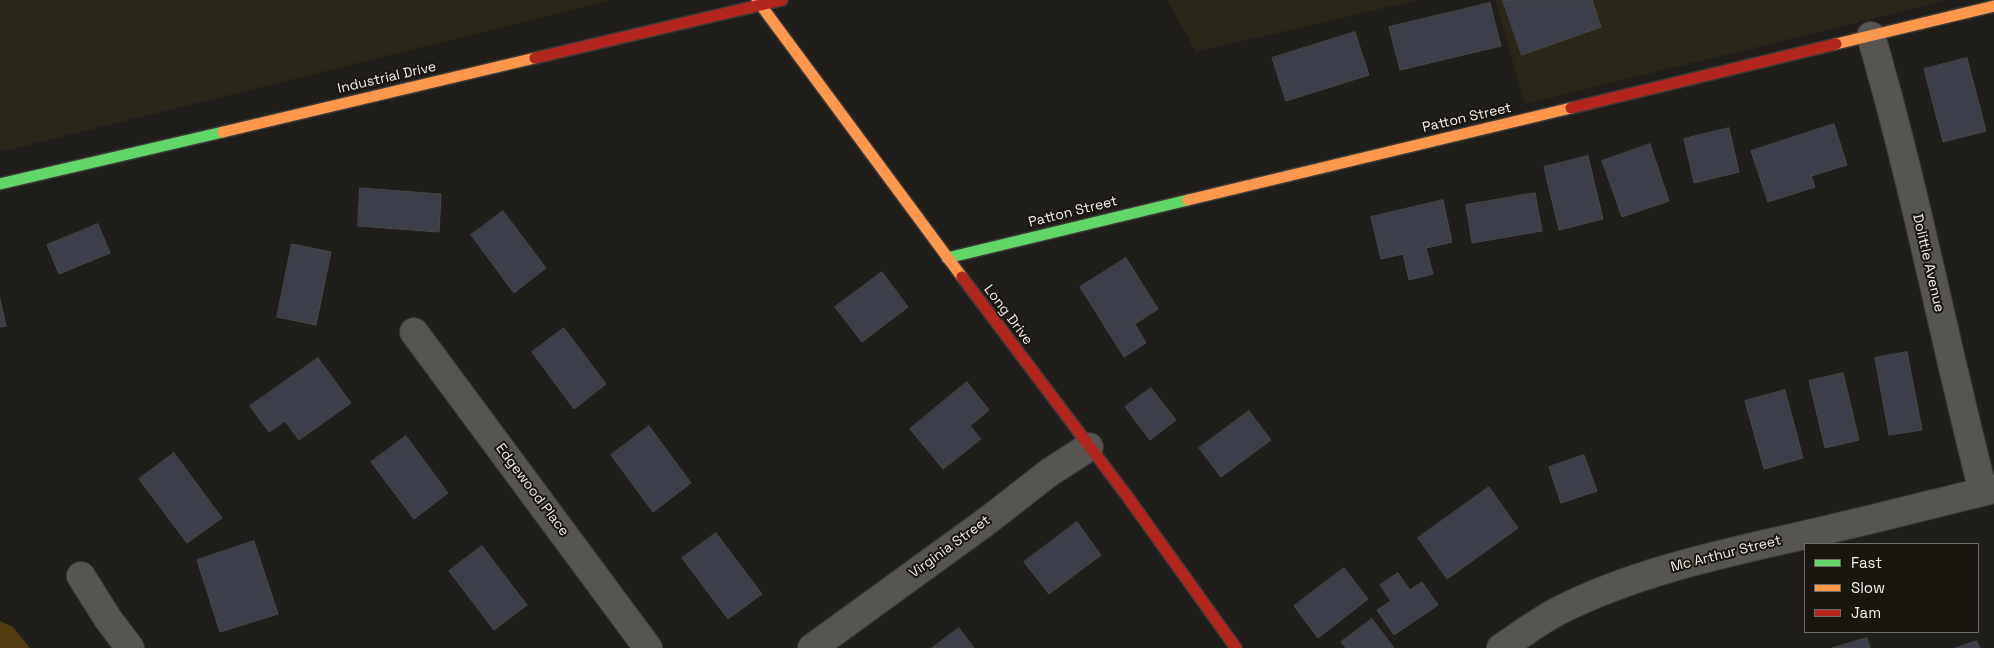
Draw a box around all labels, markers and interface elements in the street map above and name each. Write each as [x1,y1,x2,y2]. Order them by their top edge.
street label: Industrial Drive [336,59,438,97]
street label: Patton Street [1421,100,1513,136]
street label: Patton Street [1027,193,1119,231]
street label: Dolittle Avenue [1909,212,1947,314]
street label: Long Drive [980,282,1036,348]
street label: Edgewood Place [492,440,572,540]
street label: Virginia Street [906,512,994,582]
street label: Mc Arthur Street [1669,532,1783,576]
legend [1804,543,1979,633]
text: Fast [1851,553,1882,572]
text: Slow [1851,578,1885,597]
text: Jam [1851,603,1881,622]

